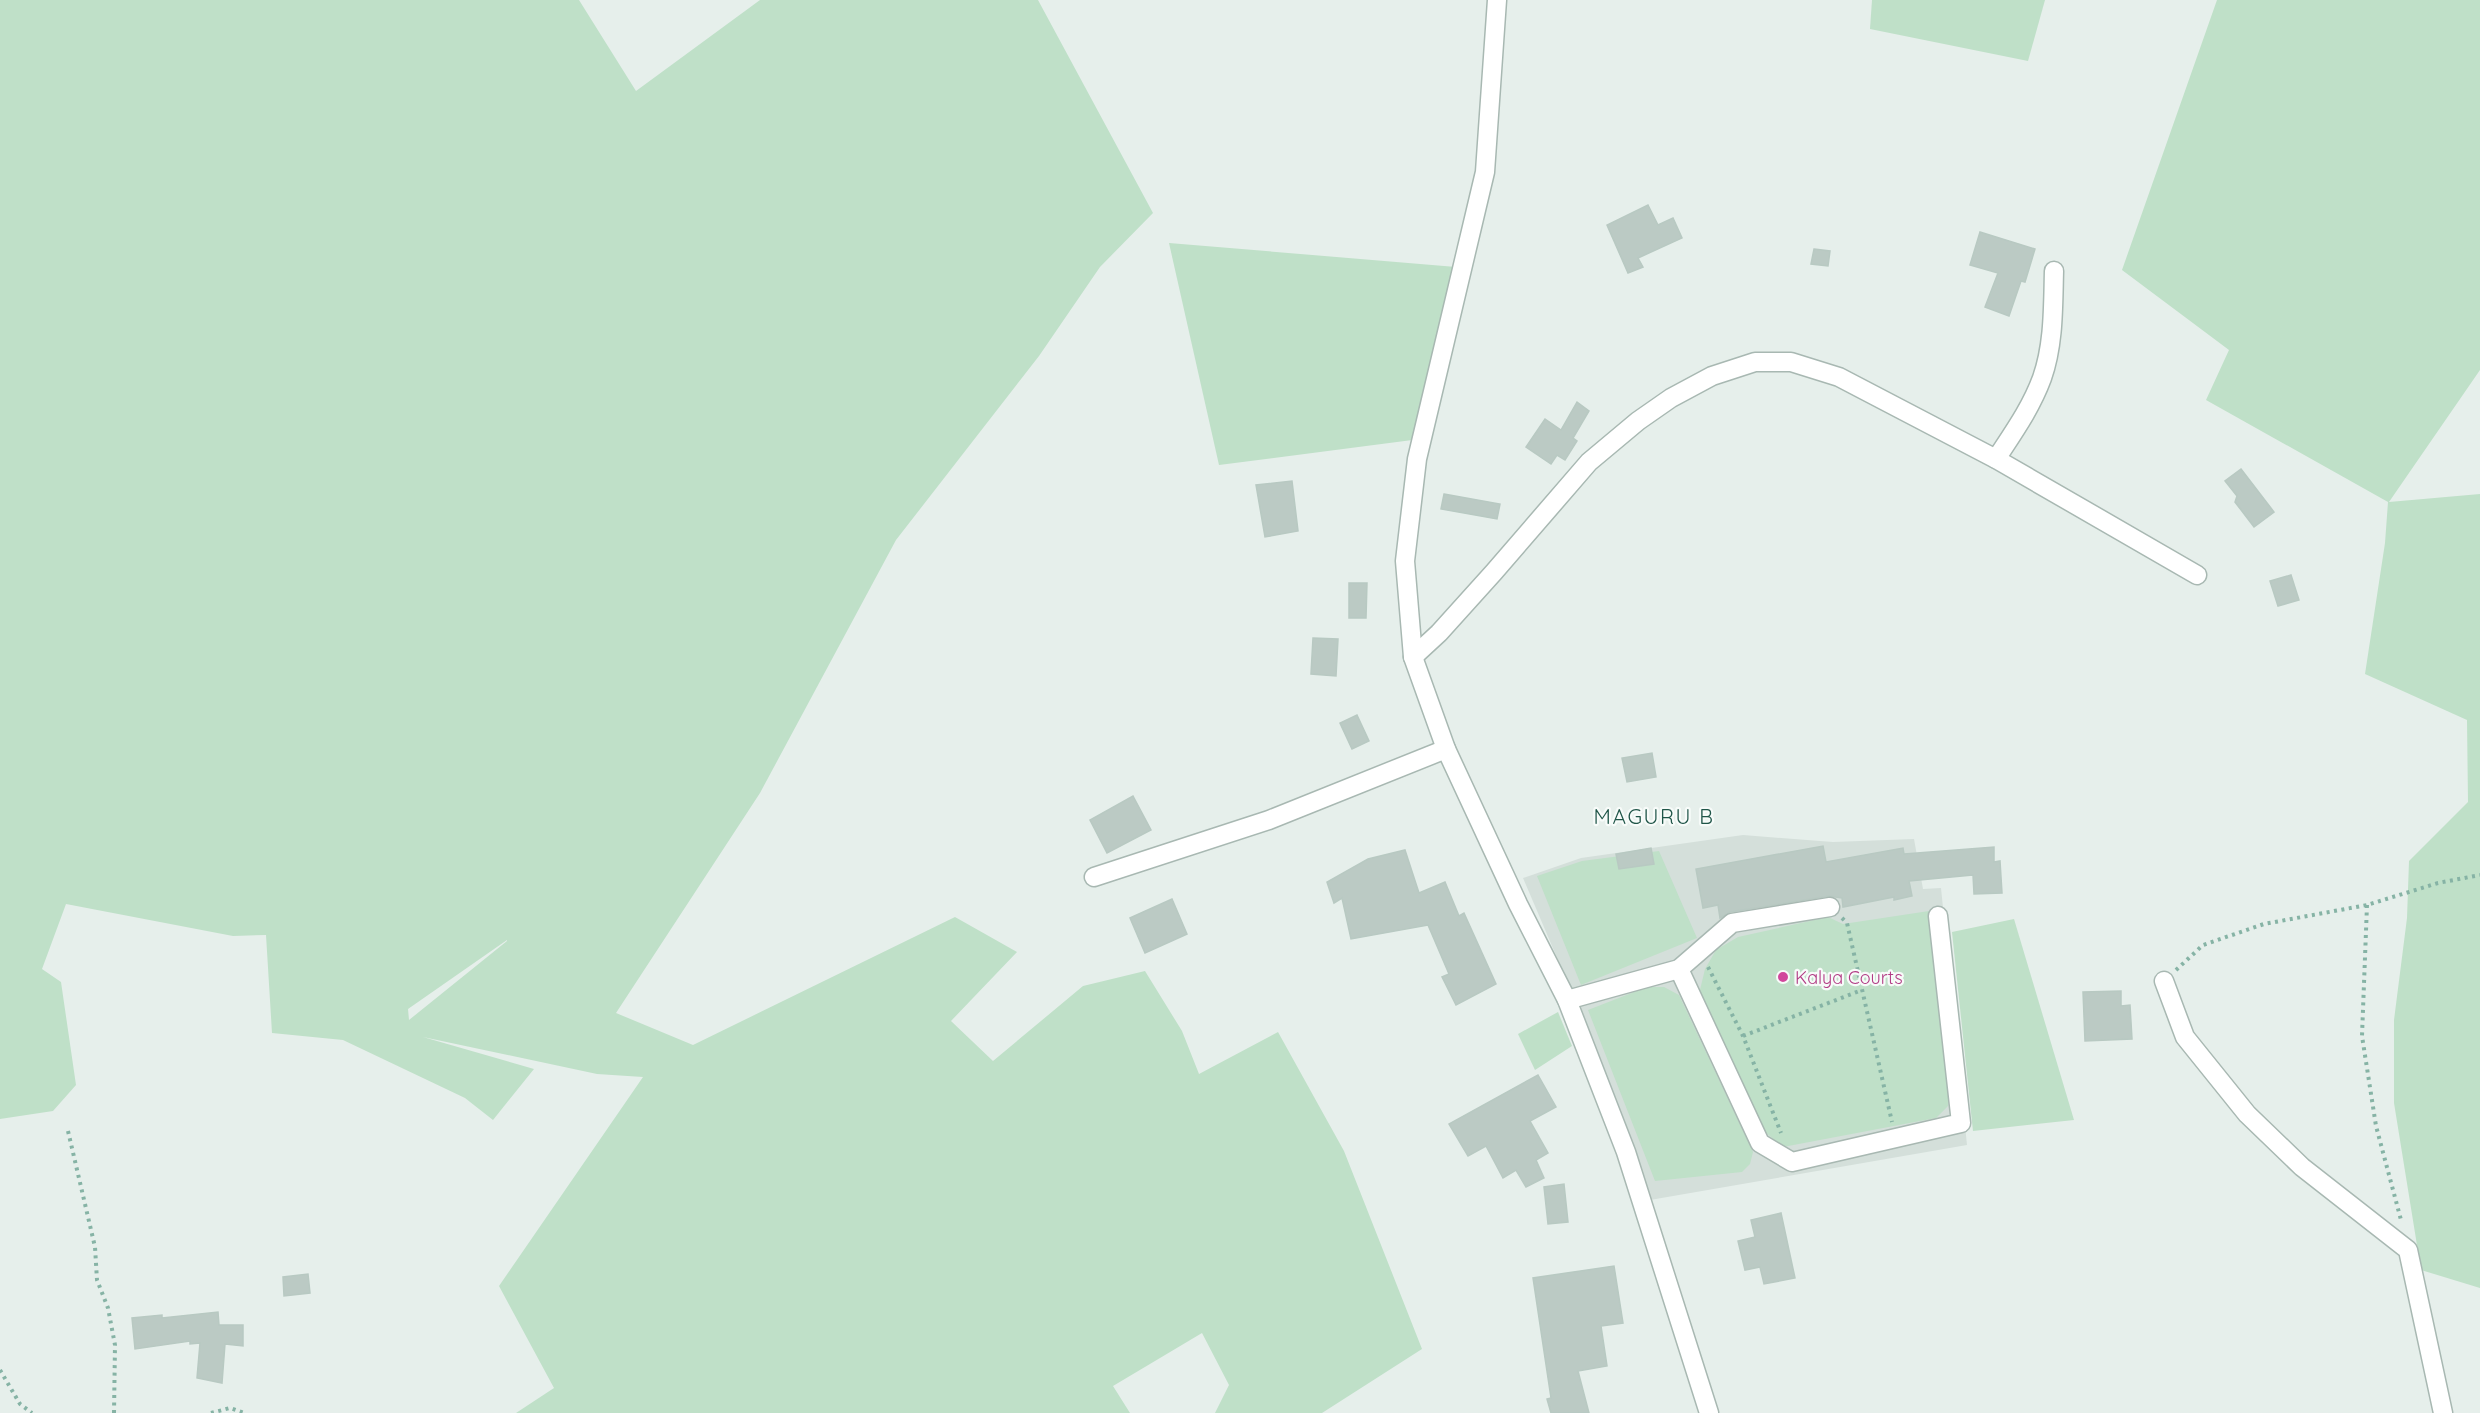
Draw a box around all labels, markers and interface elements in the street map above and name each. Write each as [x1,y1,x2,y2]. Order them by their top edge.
district label: MAGURU B [1594,803,1714,829]
place label: Kalya Courts [1795,966,1903,989]
marker: Kalya Courts [1776,970,1790,984]

